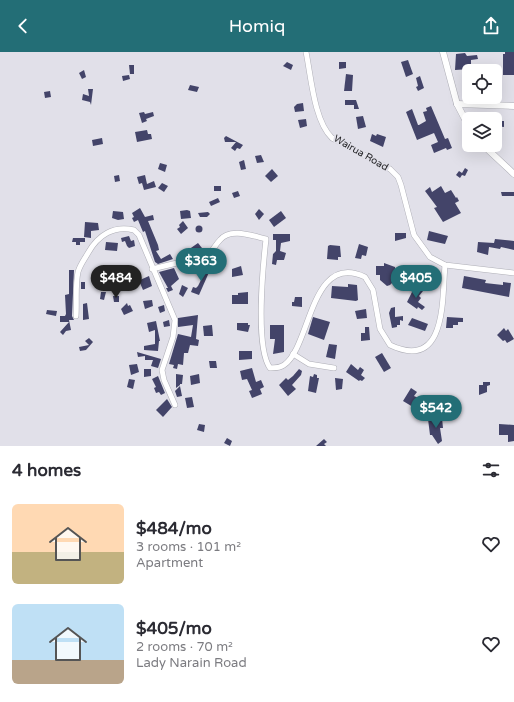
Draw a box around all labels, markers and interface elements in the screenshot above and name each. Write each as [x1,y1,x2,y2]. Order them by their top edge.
icon: back [12,15,34,37]
text: Homiq [229,15,285,37]
icon: share [480,15,502,37]
map controls [462,64,502,152]
button: locate [462,64,502,104]
button: layers [462,112,502,152]
street label: Wairua Road [332,133,390,173]
pin: $363 [177,248,225,282]
text: $363 [185,253,217,269]
pin: $484 [92,265,140,299]
pin: $405 [392,265,440,299]
text: $484 [100,270,132,286]
text: $405 [400,270,432,286]
pin: $542 [412,395,460,429]
text: $542 [420,400,452,416]
icon: filters [480,459,502,481]
text: 4 homes [12,460,81,481]
text: $484/mo [136,518,212,539]
icon: home [44,520,92,568]
icon: heart [480,533,502,555]
text: 3 rooms · 101 m² [136,539,241,555]
text: Apartment [136,555,203,571]
text: $405/mo [136,618,212,639]
icon: home [44,620,92,668]
icon: heart [480,633,502,655]
text: 2 rooms · 70 m² [136,639,233,655]
text: Lady Narain Road [136,655,247,671]

